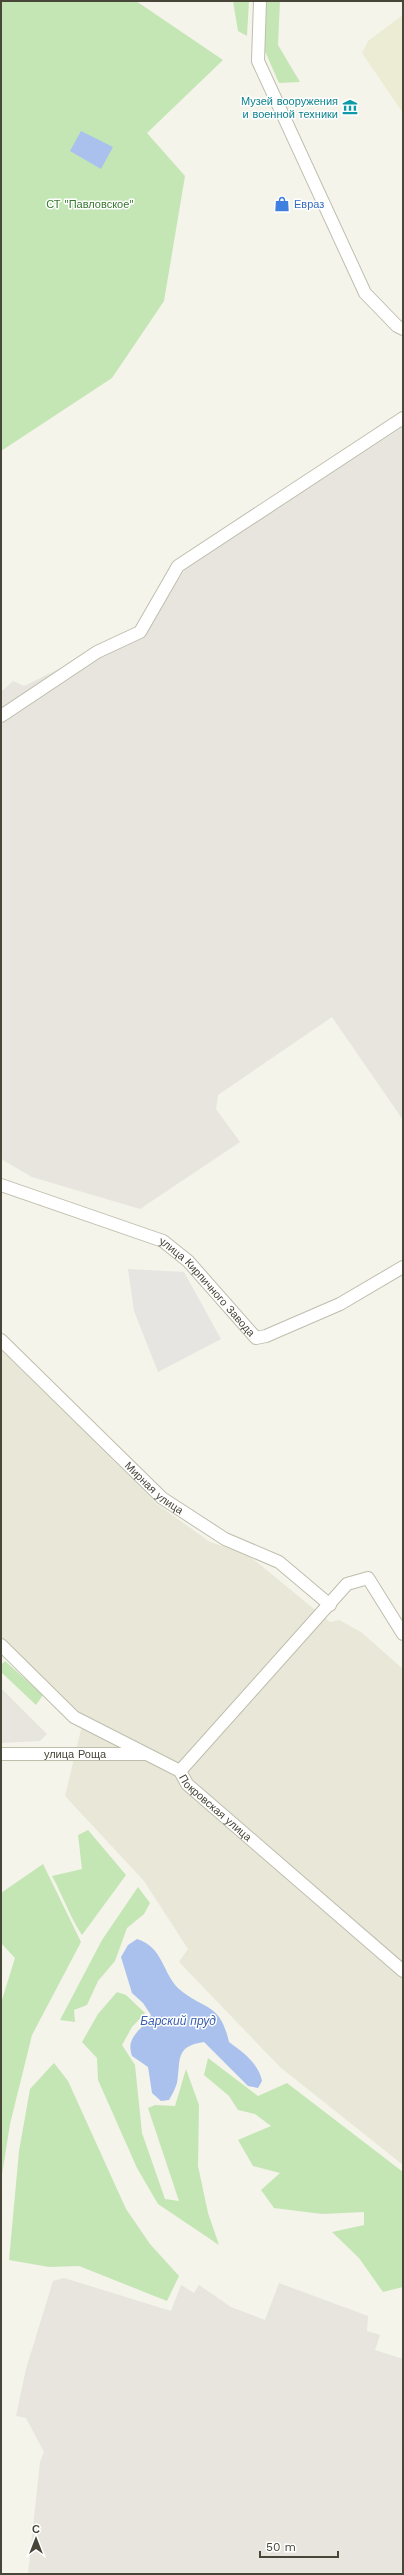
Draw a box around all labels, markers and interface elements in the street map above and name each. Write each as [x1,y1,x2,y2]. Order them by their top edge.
place label: Музей вооружения и военной техники [241,95,338,121]
museum icon: Музей вооружения и военной техники [341,98,359,116]
shop icon: Евраз [273,195,291,213]
park label: СТ "Павловское" [46,198,134,211]
place label: Евраз [294,198,324,211]
street label: улица Кирпичного Завода [158,1234,258,1340]
street label: Мирная улица [122,1459,186,1518]
street label: улица Роща [44,1748,107,1761]
street label: Покровская улица [176,1772,255,1845]
water label: Барский пруд [140,2014,216,2028]
north arrow [16,2519,56,2559]
text: С [32,2523,40,2536]
scale bar [260,2533,338,2559]
text: 50 m [266,2540,296,2554]

